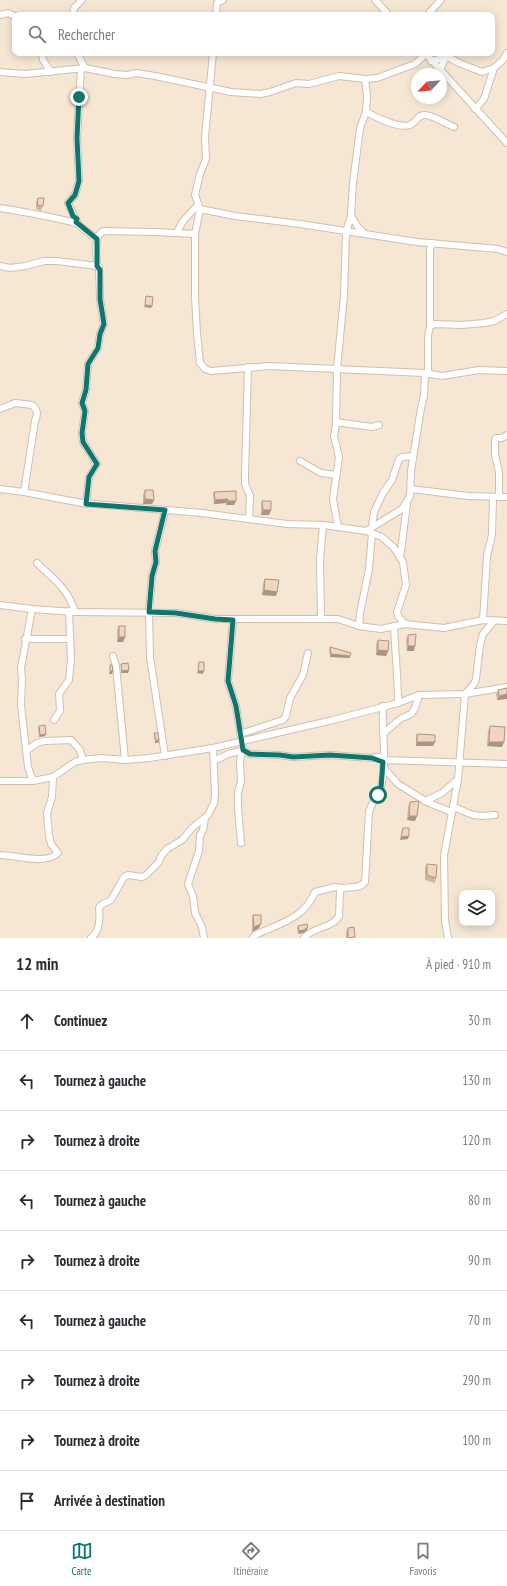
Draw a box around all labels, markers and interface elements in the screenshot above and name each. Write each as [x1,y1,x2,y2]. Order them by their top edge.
search box [12,12,495,56]
icon: search [26,23,48,45]
text: Rechercher [58,25,115,44]
north arrow [411,68,447,104]
route end [70,88,88,106]
route start [369,786,387,804]
map controls [459,890,495,926]
button: layers [459,890,495,926]
text: 12 min [16,953,58,975]
text: À pied · 910 m [426,956,491,973]
icon: ahead [16,1010,38,1032]
text: Continuez [54,1011,107,1030]
text: 30 m [468,1012,491,1029]
icon: left [16,1070,38,1092]
text: Tournez à gauche [54,1071,146,1090]
text: 130 m [462,1072,491,1089]
icon: right [16,1130,38,1152]
text: Tournez à droite [54,1131,140,1150]
text: 120 m [462,1132,491,1149]
icon: left [16,1190,38,1212]
text: Tournez à gauche [54,1191,146,1210]
text: 80 m [468,1192,491,1209]
icon: right [16,1250,38,1272]
text: Tournez à droite [54,1251,140,1270]
text: 90 m [468,1252,491,1269]
icon: left [16,1310,38,1332]
text: Tournez à gauche [54,1311,146,1330]
text: 70 m [468,1312,491,1329]
icon: right [16,1370,38,1392]
text: Tournez à droite [54,1371,140,1390]
text: 290 m [462,1372,491,1389]
icon: right [16,1430,38,1452]
text: Tournez à droite [54,1431,140,1450]
text: 100 m [462,1432,491,1449]
icon: arrive [16,1490,38,1512]
text: Arrivée à destination [54,1491,165,1510]
tab: Carte [71,1540,93,1578]
tab: Itinéraire [234,1540,268,1578]
tab: Favoris [409,1540,436,1578]

